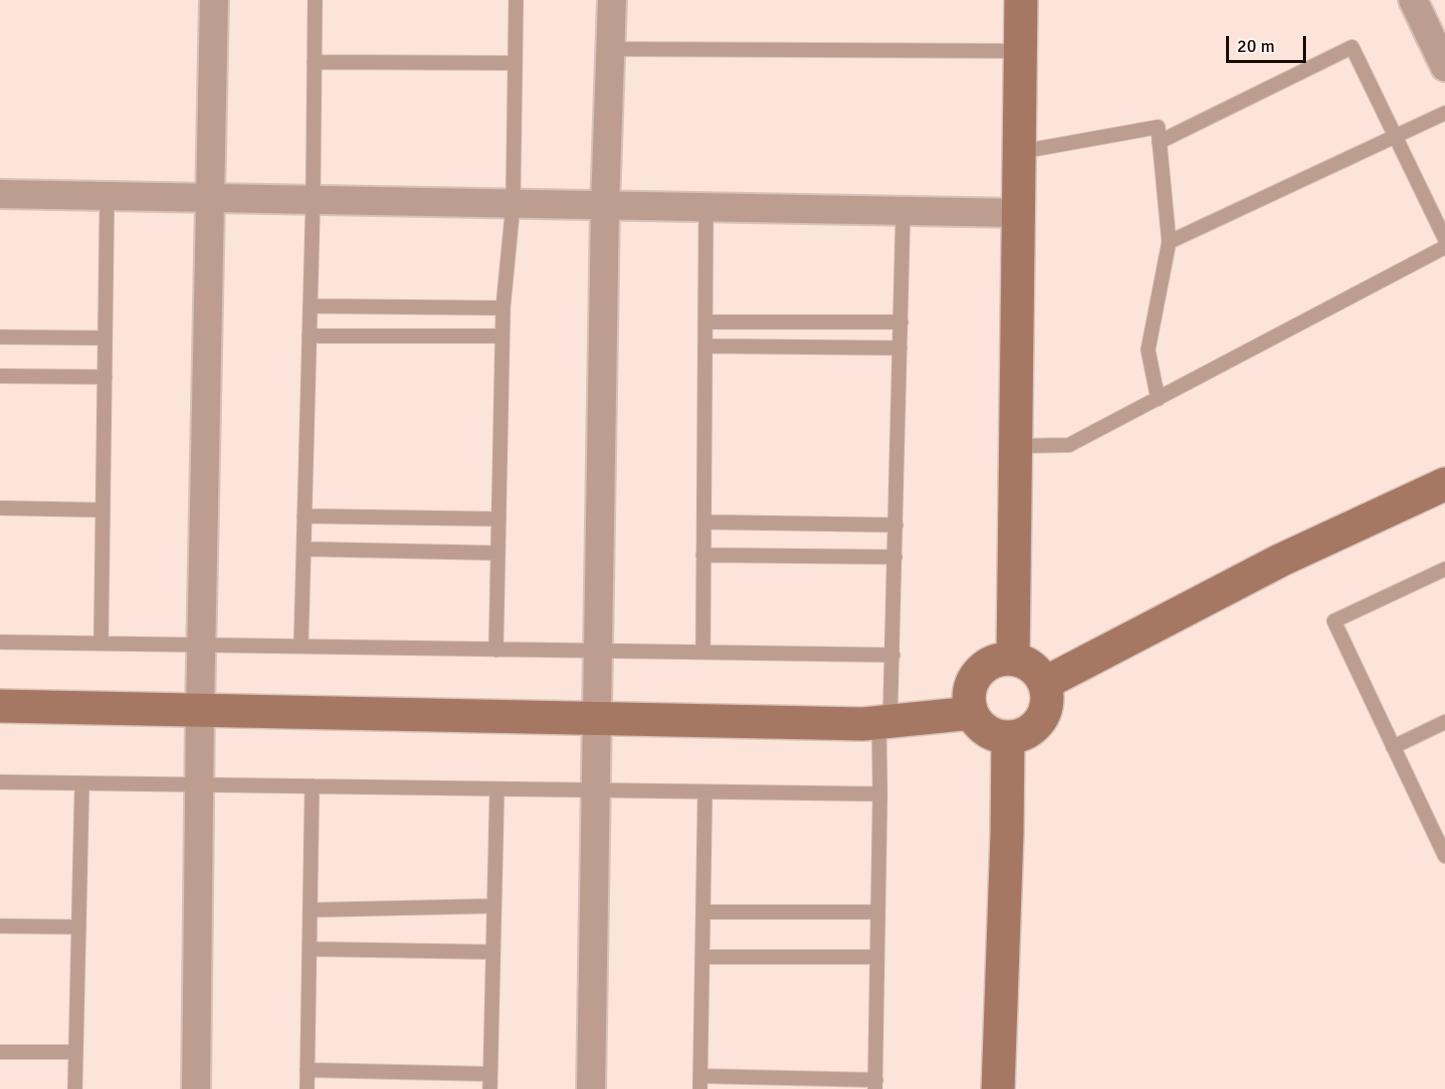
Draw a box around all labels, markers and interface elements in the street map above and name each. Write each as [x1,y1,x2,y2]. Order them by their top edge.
scale bar [1229,24,1308,62]
text: 20 m [1237,35,1275,57]

